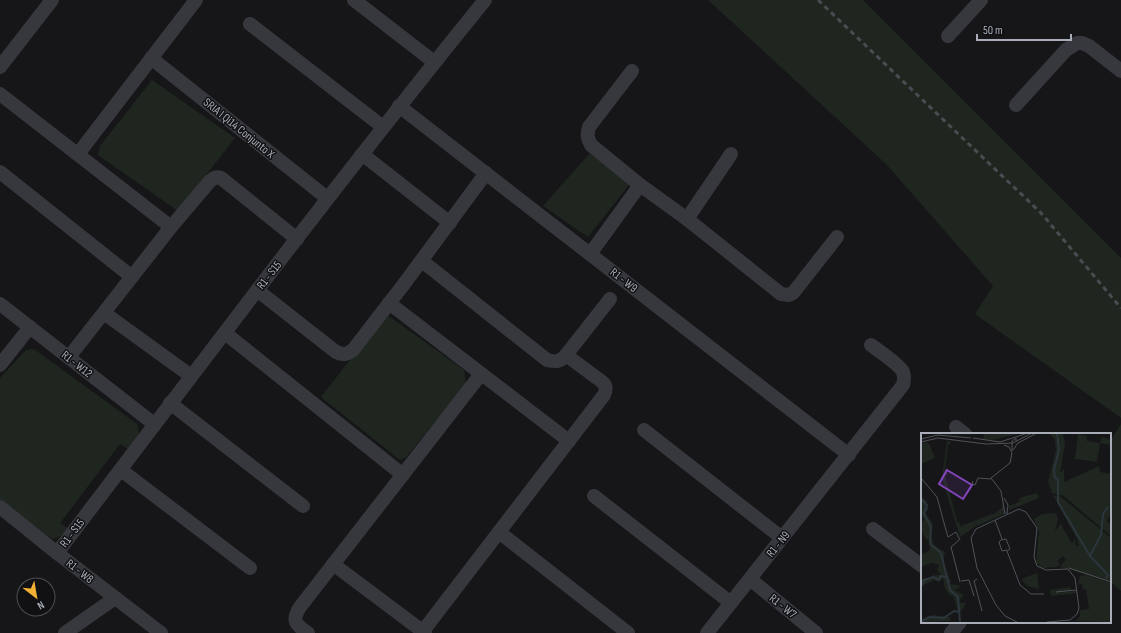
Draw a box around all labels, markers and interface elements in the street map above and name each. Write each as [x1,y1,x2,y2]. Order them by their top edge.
scale bar [977,16,1071,42]
text: 50 m [983,23,1003,38]
street label: SRIA I Qi14 Conjunto X [200,95,278,162]
street label: R1 - S15 [254,258,285,293]
street label: R1 - W9 [607,265,641,296]
street label: R1 - W12 [58,348,95,381]
inset map [921,433,1111,623]
street label: R1 - S15 [57,516,88,551]
street label: R1 - N9 [763,528,793,560]
street label: R1 - W8 [63,556,97,587]
north arrow [16,577,56,617]
street label: R1 - W7 [766,591,800,622]
text: N [35,598,47,612]

